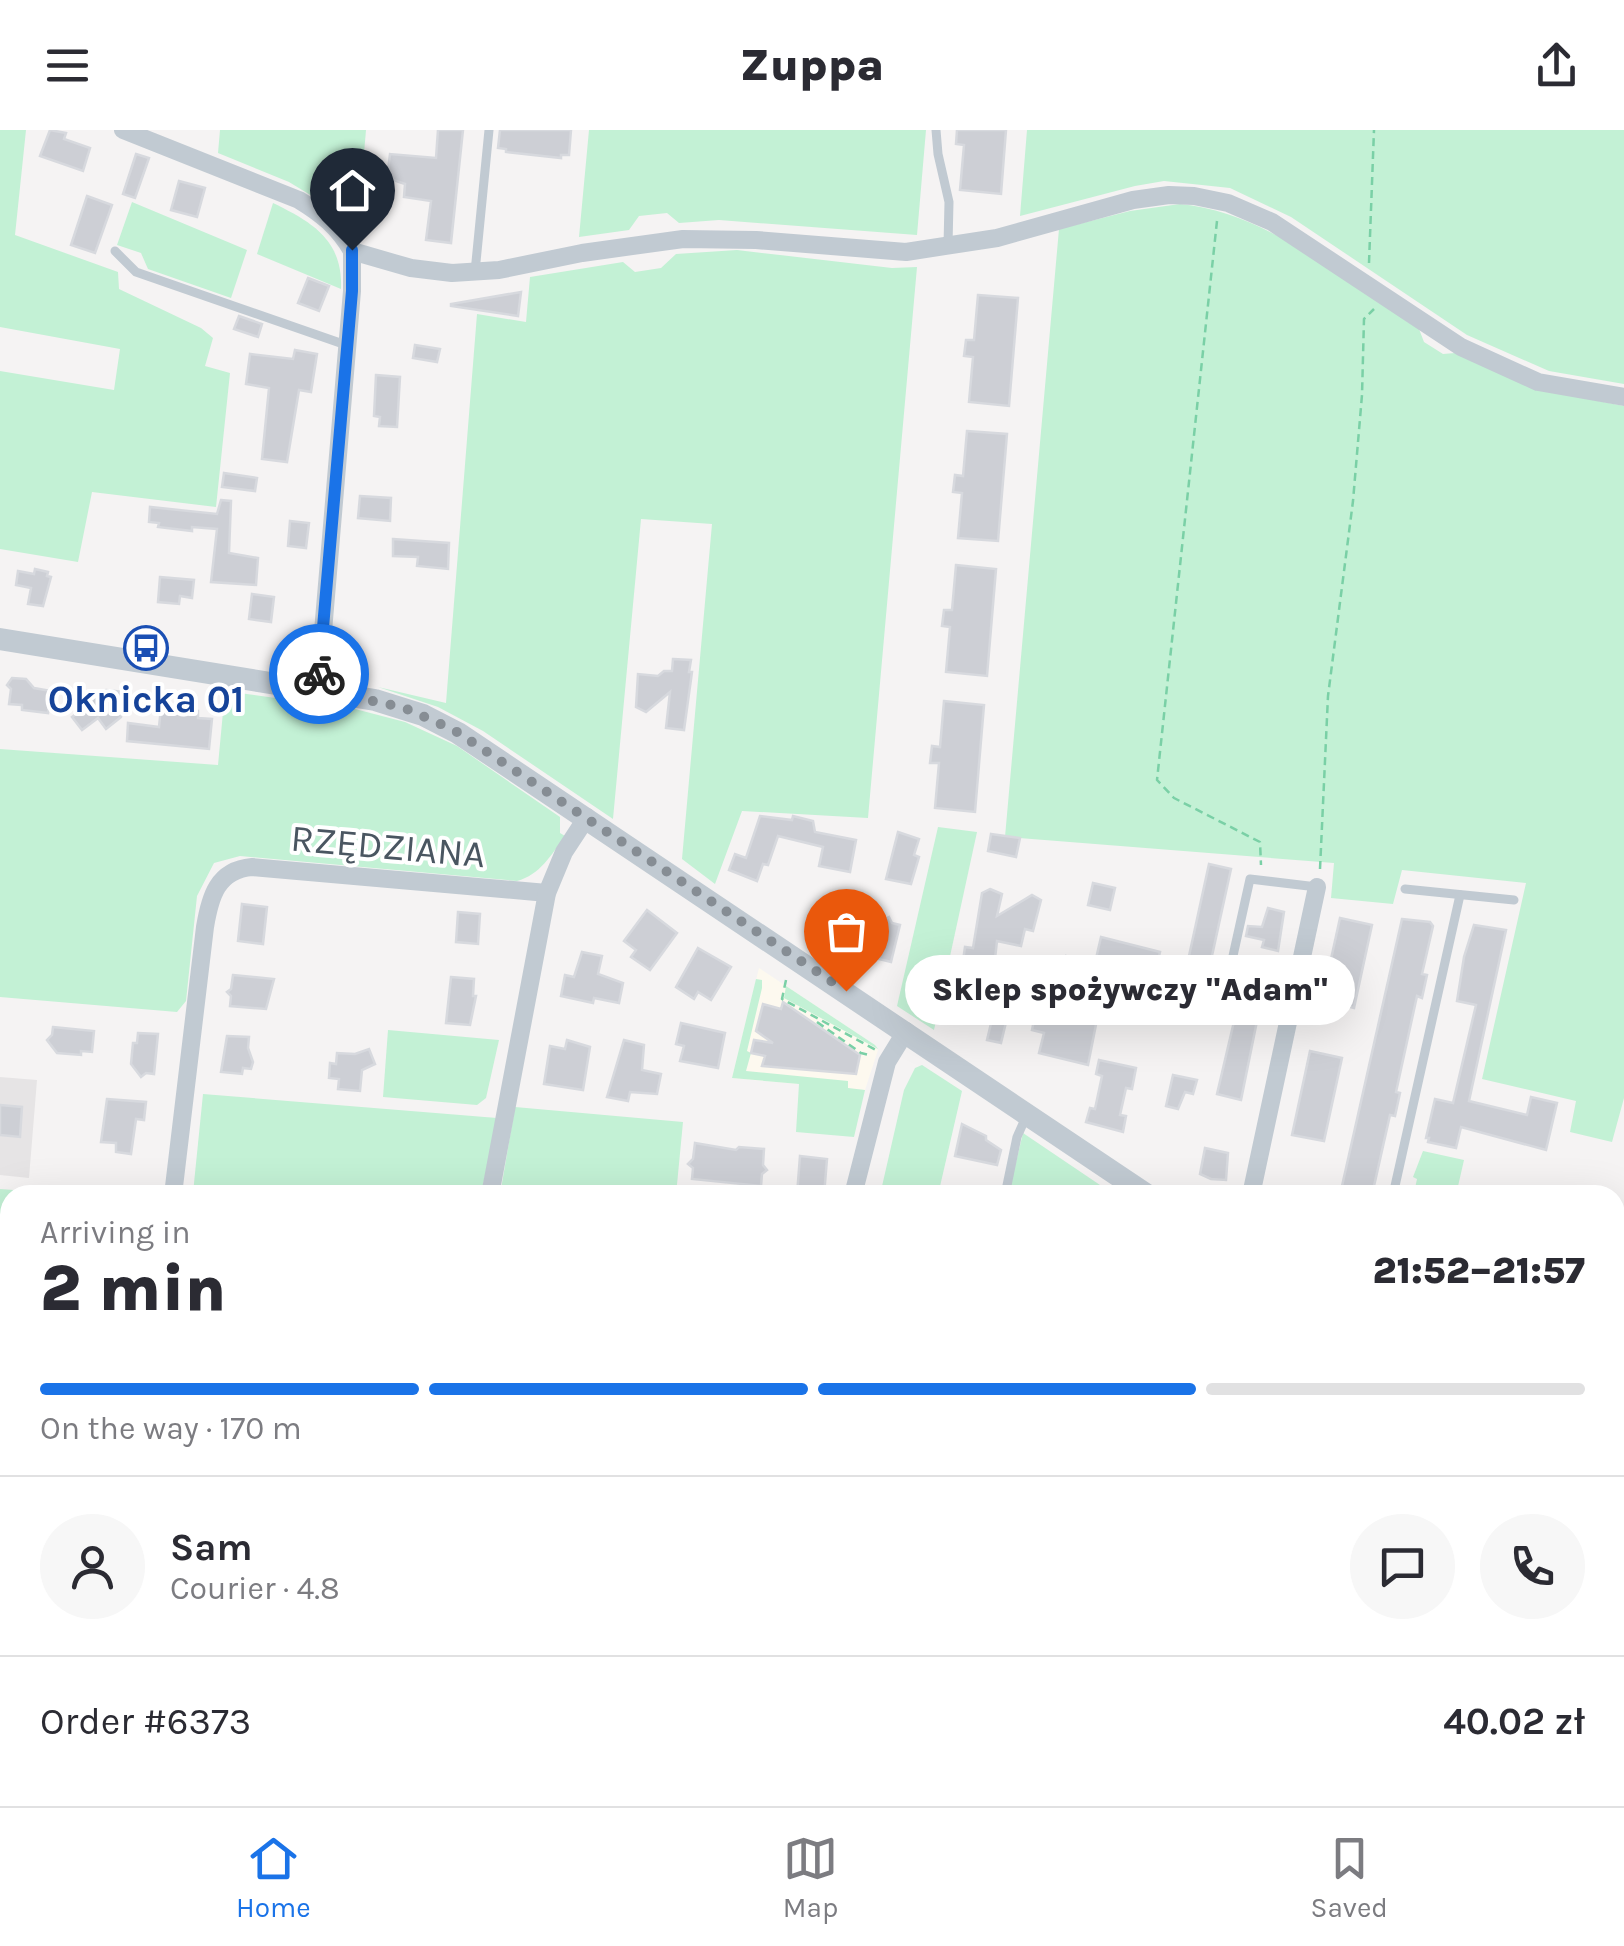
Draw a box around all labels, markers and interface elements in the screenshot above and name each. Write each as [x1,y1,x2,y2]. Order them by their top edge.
icon: menu [40,38,95,93]
icon: share [1529,38,1584,93]
text: Zuppa [740,39,884,91]
pin [310,148,395,251]
icon: home [325,163,380,218]
courier [269,624,369,724]
bus stop icon: Oknicka 01 [123,625,169,671]
icon: bike [292,647,347,702]
place label: Oknicka 01 [48,677,244,722]
street label: RZĘDZIANA [289,816,487,877]
pin [804,889,889,992]
icon: bag [819,904,874,959]
callout: Sklep spożywczy "Adam" [906,956,1356,1026]
text: Sklep spożywczy "Adam" [932,971,1328,1008]
text: Arriving in [40,1214,191,1251]
text: 21:52–21:57 [1372,1248,1585,1293]
text: 2 min [40,1250,226,1326]
text: On the way · 170 m [40,1410,302,1447]
button: person [40,1514,145,1619]
button: chat [1350,1514,1455,1619]
button: phone [1480,1514,1585,1619]
text: Sam [170,1525,253,1570]
text: Courier · 4.8 [170,1570,340,1607]
text: Order #6373 [40,1699,251,1744]
text: 40.02 zł [1443,1699,1585,1744]
tab: Home [236,1831,311,1924]
tab: Map [783,1831,838,1924]
tab: Saved [1311,1831,1388,1924]

